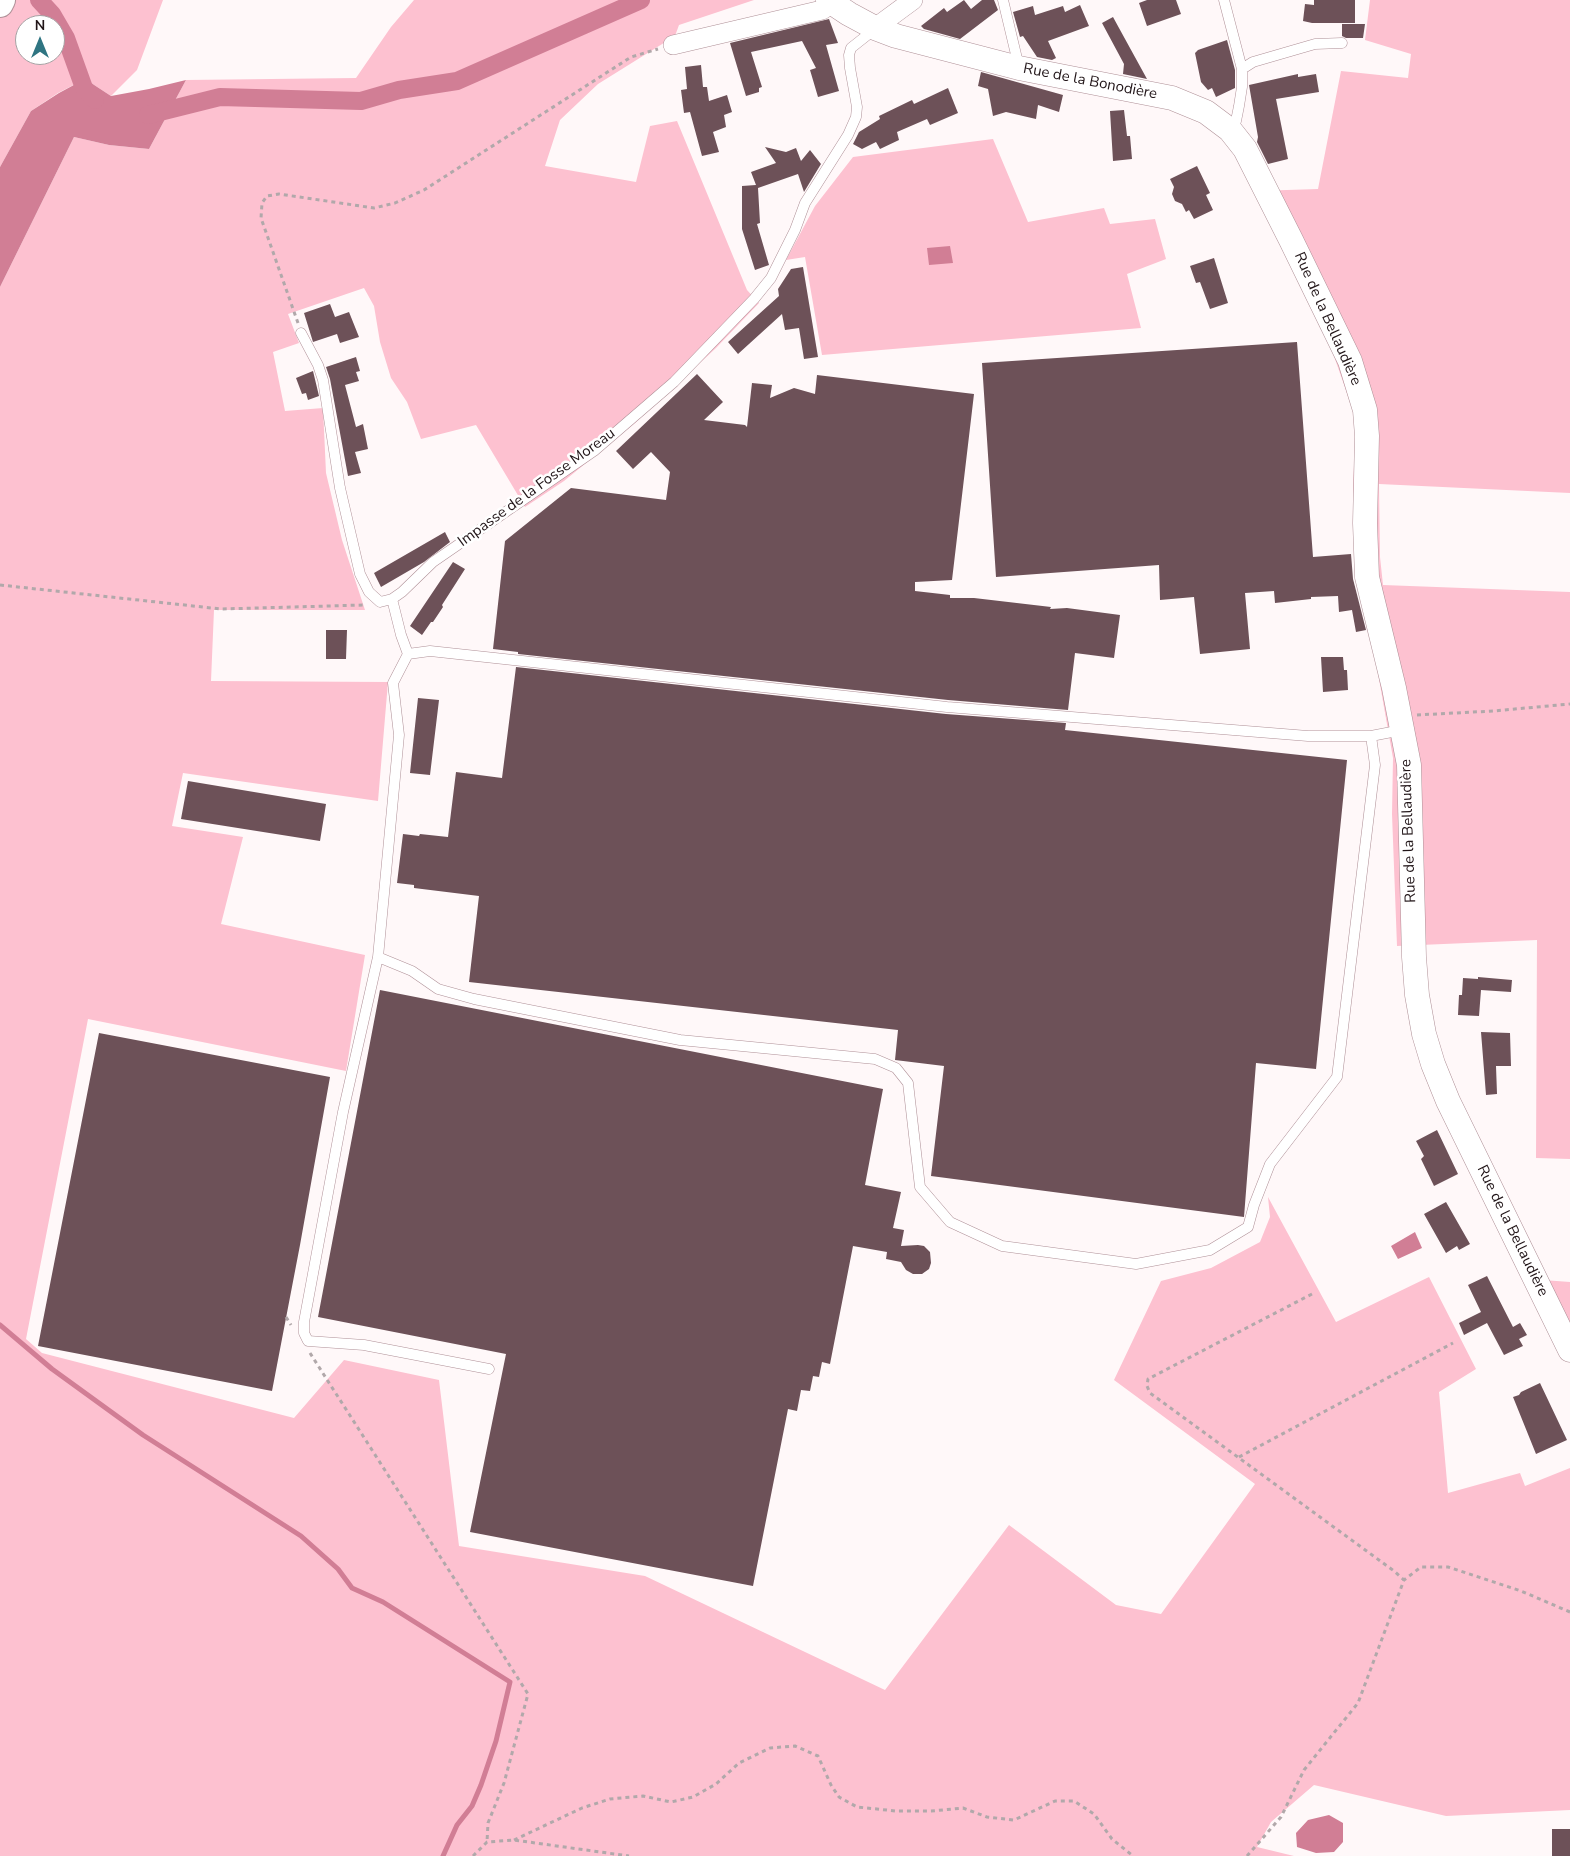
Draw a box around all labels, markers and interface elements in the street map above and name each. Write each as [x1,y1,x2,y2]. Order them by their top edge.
north arrow [15,15,65,65]
text: N [35,16,45,35]
street label: Rue de la Bonodière [1022,60,1158,104]
street label: Rue de la Bellaudière [1290,250,1364,388]
street label: Impasse de la Fosse Moreau [455,425,619,551]
street label: Rue de la Bellaudière [1397,759,1421,903]
street label: Rue de la Bellaudière [1472,1162,1552,1300]

